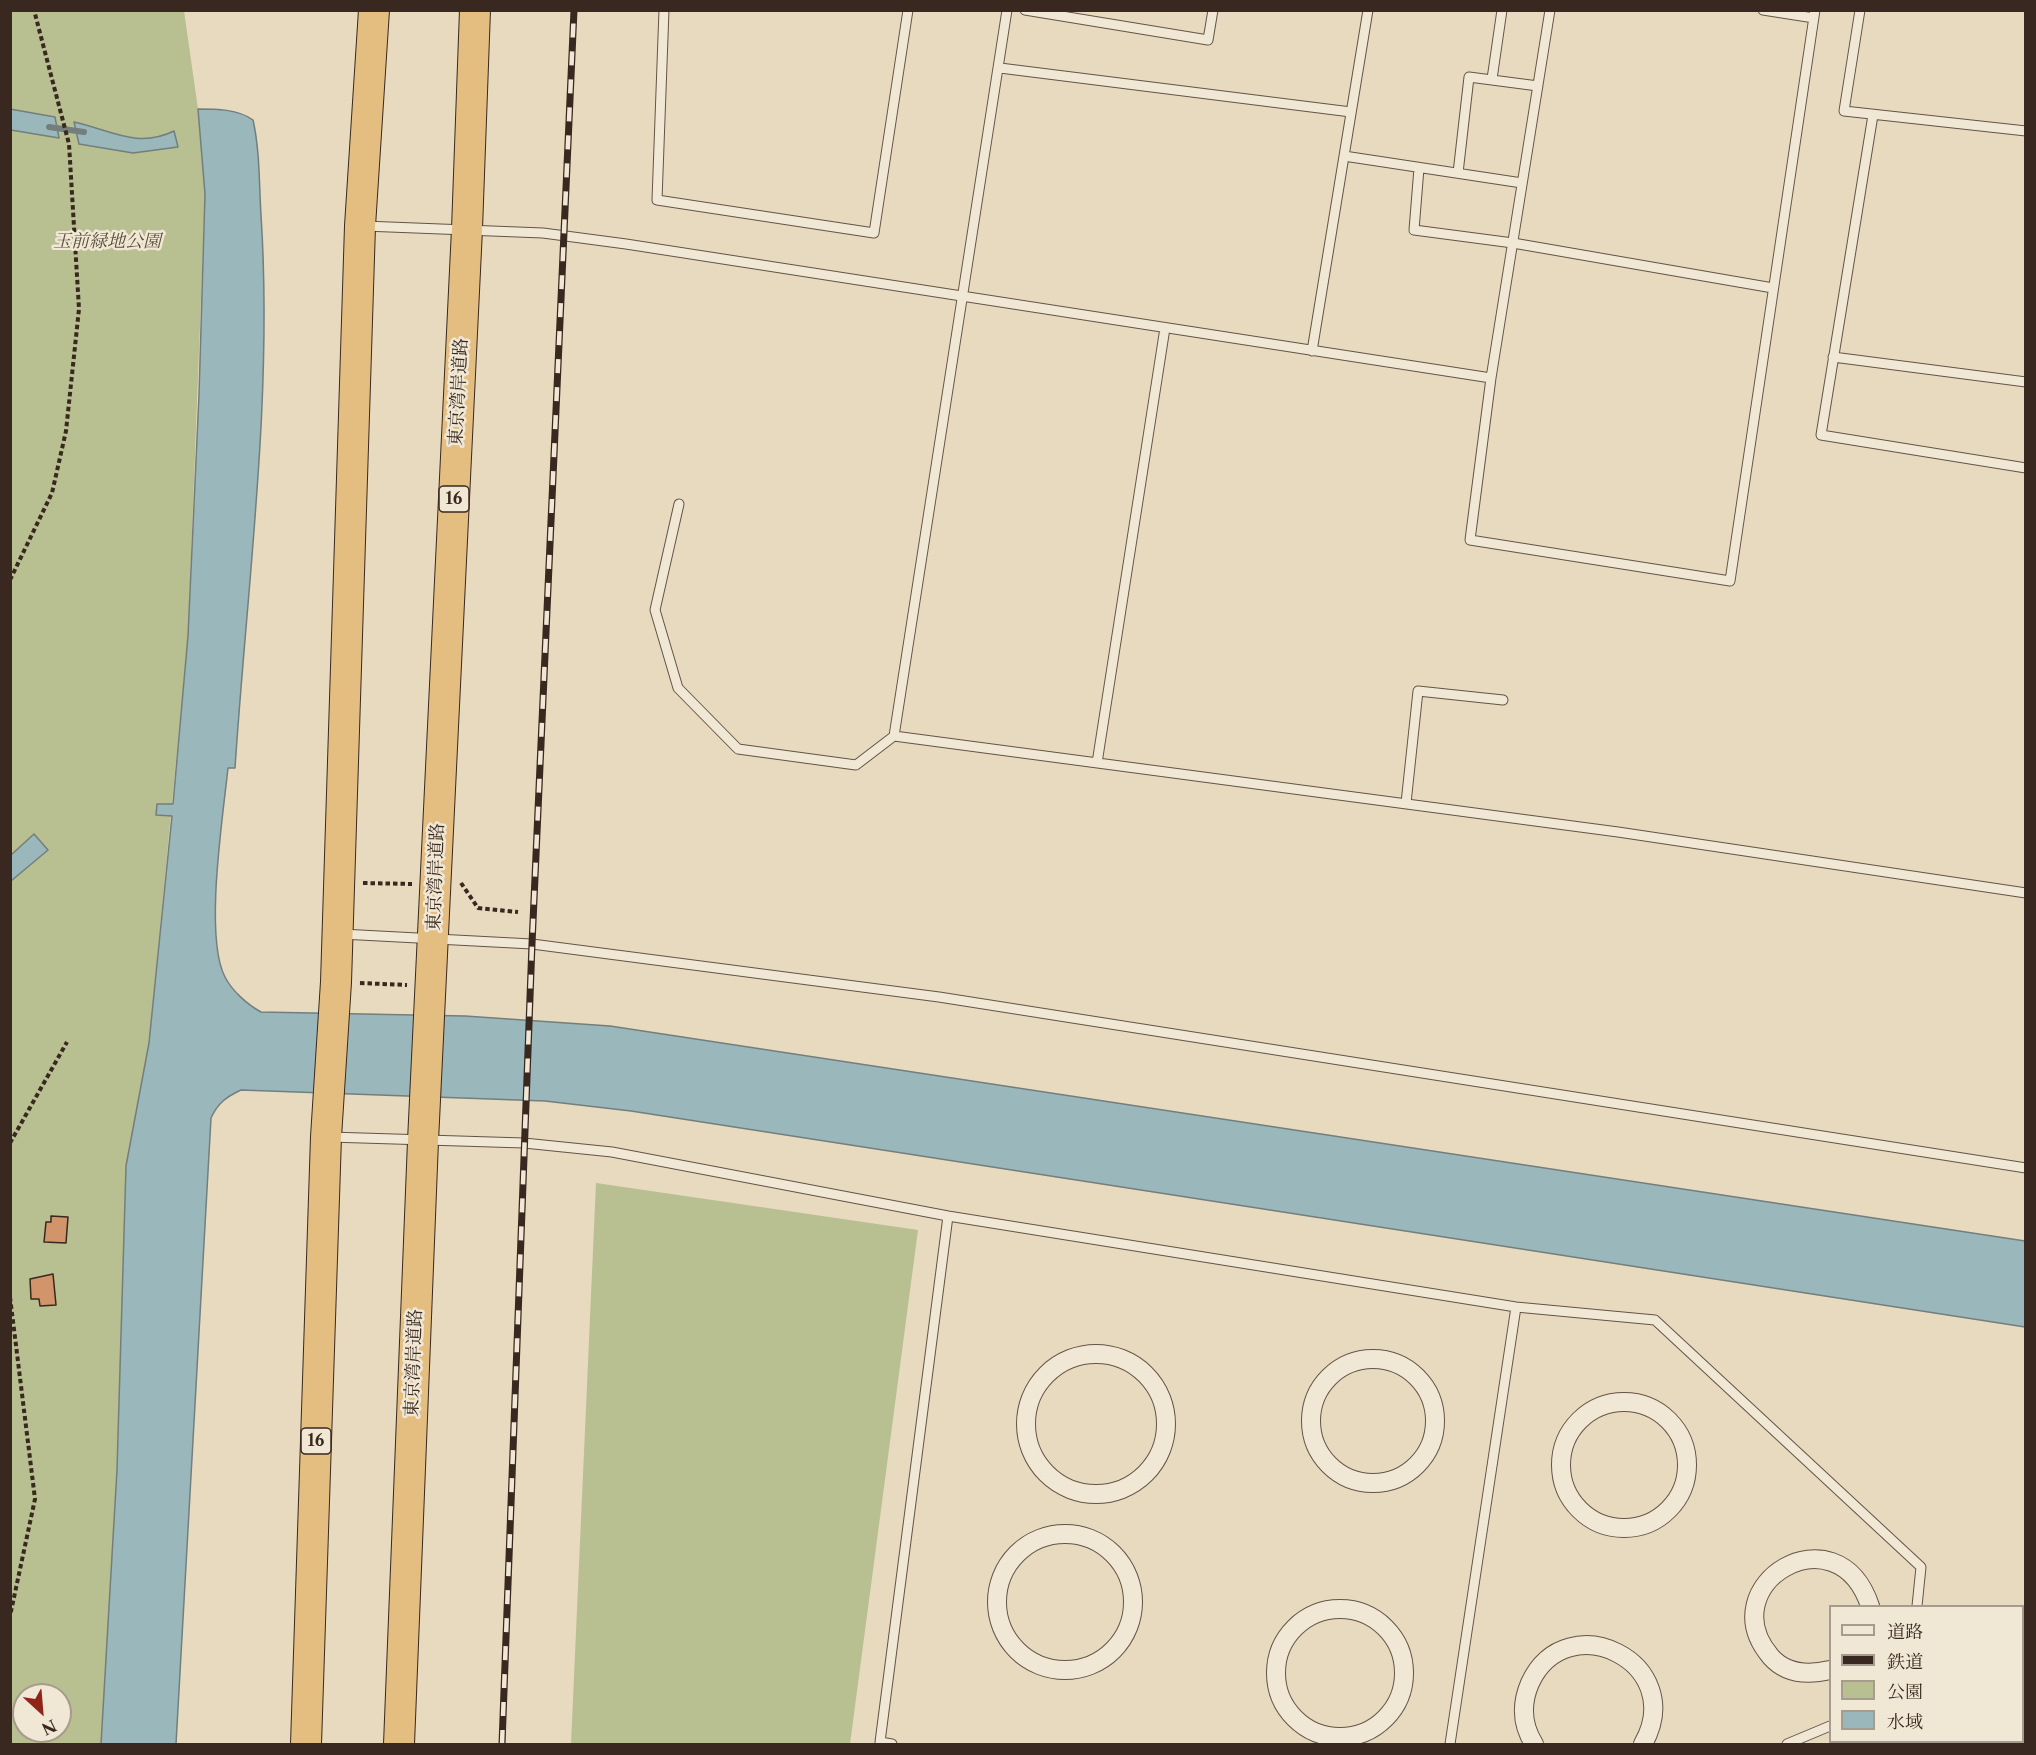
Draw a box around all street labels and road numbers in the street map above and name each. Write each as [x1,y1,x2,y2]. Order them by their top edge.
street label: 東京湾岸道路 [445,338,473,446]
road number: 16 [439,486,469,512]
street label: 東京湾岸道路 [423,823,449,931]
street label: 東京湾岸道路 [401,1309,427,1417]
road number: 16 [301,1428,331,1454]

